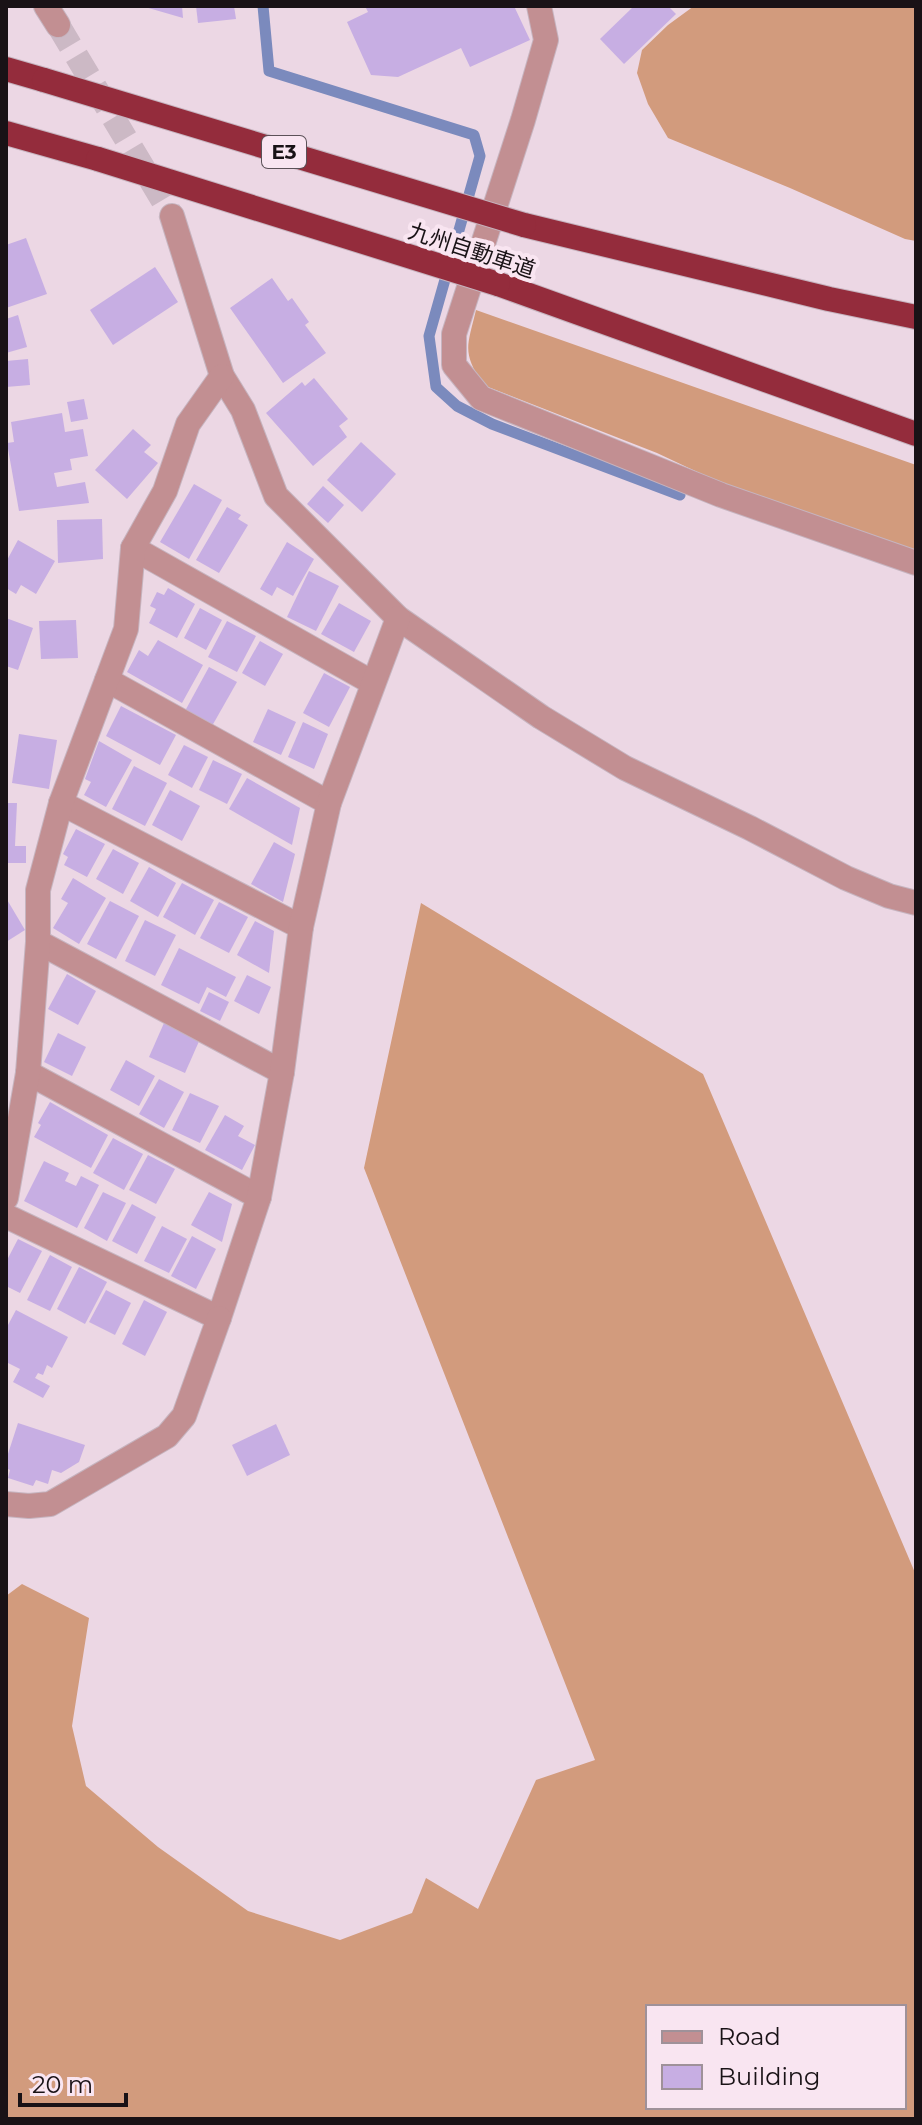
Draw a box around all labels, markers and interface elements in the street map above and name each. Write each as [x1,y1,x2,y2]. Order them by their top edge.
road number: E3 [262,136,306,168]
street label: 九州自動車道 [405,217,539,284]
legend [646,2005,906,2109]
text: Road [718,2022,781,2051]
scale bar [20,2057,126,2107]
text: Building [718,2062,821,2091]
text: 20 m [32,2070,93,2099]

